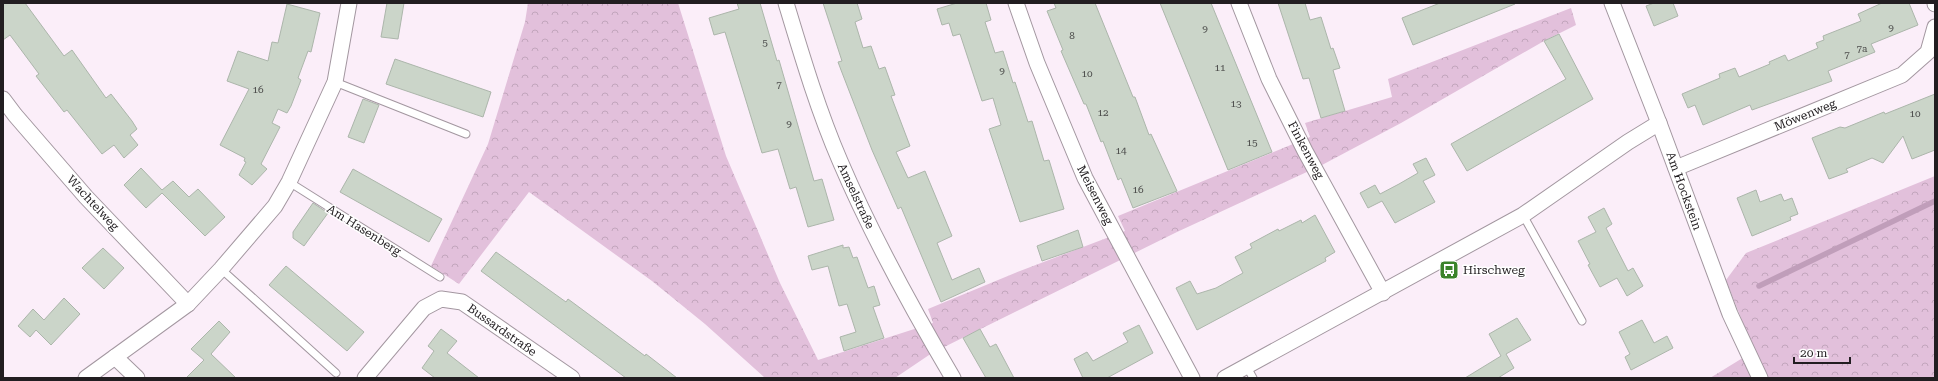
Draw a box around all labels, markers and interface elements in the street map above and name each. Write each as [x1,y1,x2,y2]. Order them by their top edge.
house number: 9 [1888,22,1894,33]
house number: 9 [1202,23,1208,34]
house number: 8 [1069,30,1075,41]
house number: 5 [762,37,768,48]
house number: 7a [1856,43,1868,54]
house number: 7 [1844,49,1850,60]
house number: 11 [1214,62,1226,73]
house number: 9 [999,65,1005,76]
house number: 10 [1081,68,1093,79]
house number: 7 [776,79,782,90]
house number: 16 [252,84,264,95]
street label: Möwenweg [1772,96,1838,134]
house number: 13 [1230,98,1242,109]
house number: 12 [1097,107,1109,118]
house number: 10 [1909,108,1921,119]
house number: 9 [786,118,792,129]
street label: Finkenweg [1285,119,1327,181]
house number: 15 [1246,137,1258,148]
house number: 14 [1115,145,1127,156]
street label: Am Hockstein [1663,150,1705,232]
street label: Amselstraße [835,161,877,231]
street label: Meisenweg [1074,163,1116,227]
street label: Wachtelweg [64,173,122,234]
house number: 16 [1132,184,1144,195]
street label: Am Hasenberg [324,202,404,258]
bus stop icon: Hirschweg [1438,259,1460,281]
place label: Hirschweg [1463,263,1525,277]
street label: Bussardstraße [465,301,540,359]
scale bar [1794,339,1850,365]
text: 20 m [1800,346,1827,360]

